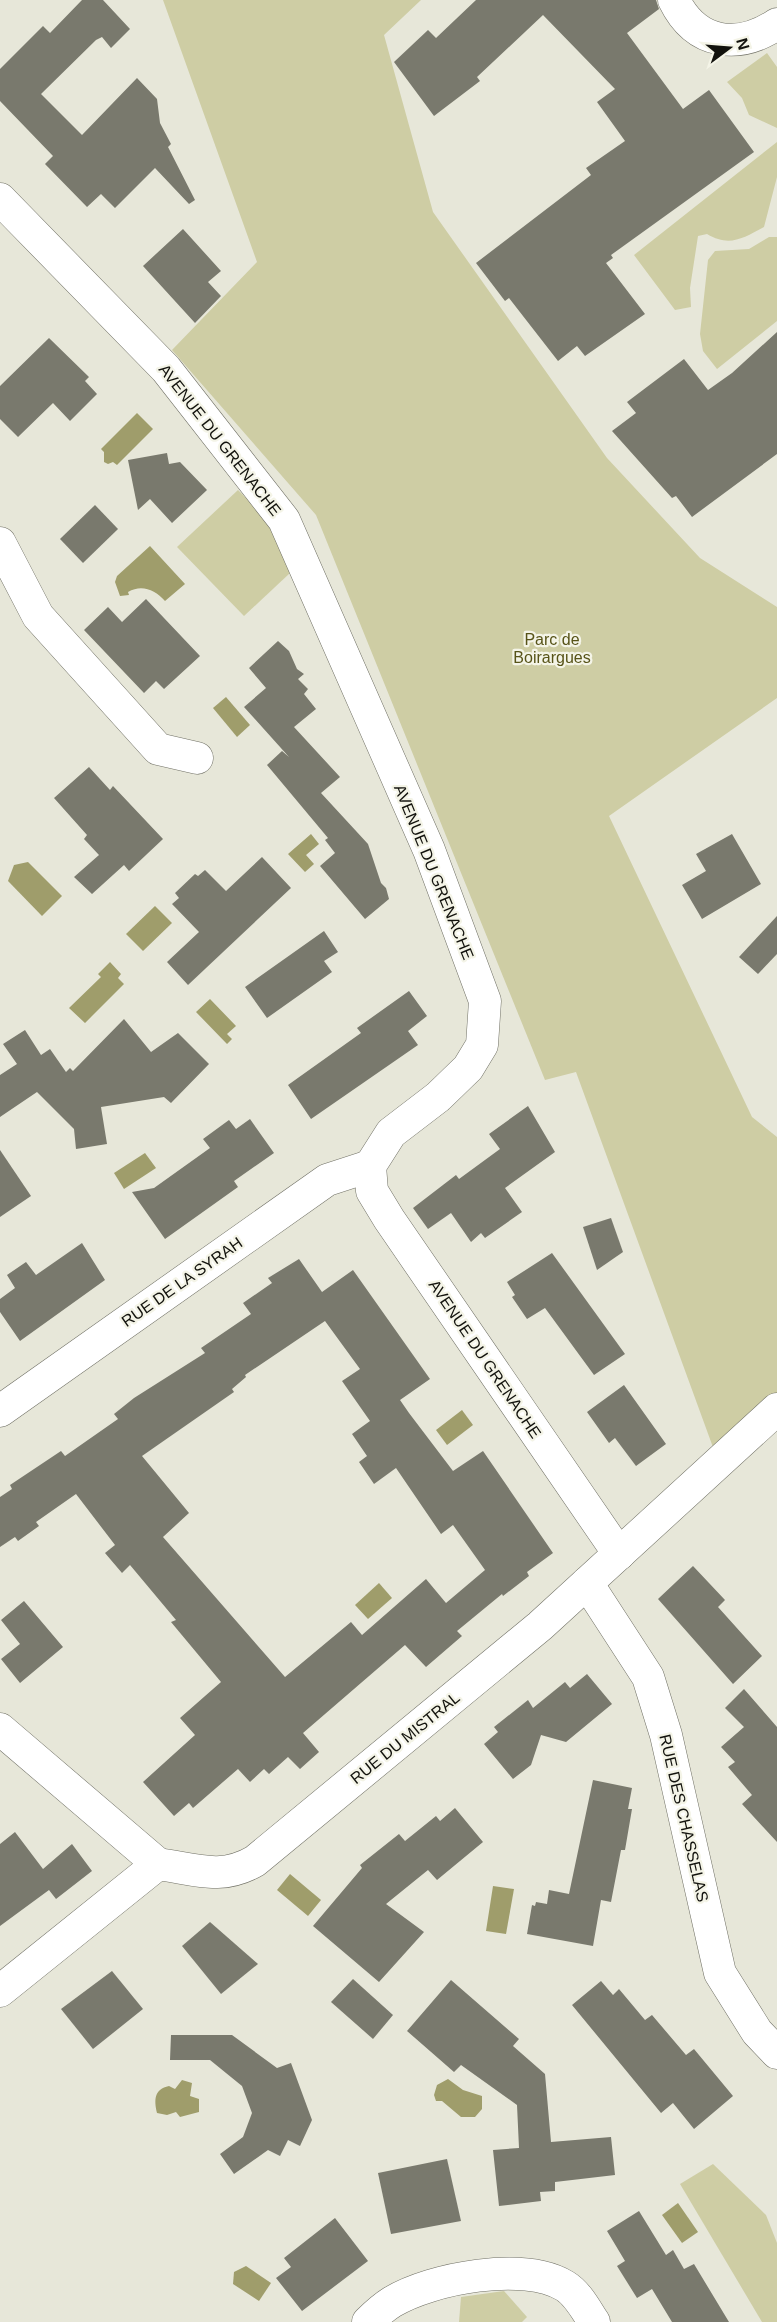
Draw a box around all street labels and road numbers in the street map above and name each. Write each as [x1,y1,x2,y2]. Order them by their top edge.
street label: AVENUE DU GRENACHE [156,361,284,519]
street label: AVENUE DU GRENACHE [391,782,477,962]
street label: RUE DE LA SYRAH [118,1234,246,1330]
street label: AVENUE DU GRENACHE [426,1277,544,1441]
street label: RUE DU MISTRAL [347,1689,463,1787]
street label: RUE DES CHASSELAS [656,1732,712,1904]

